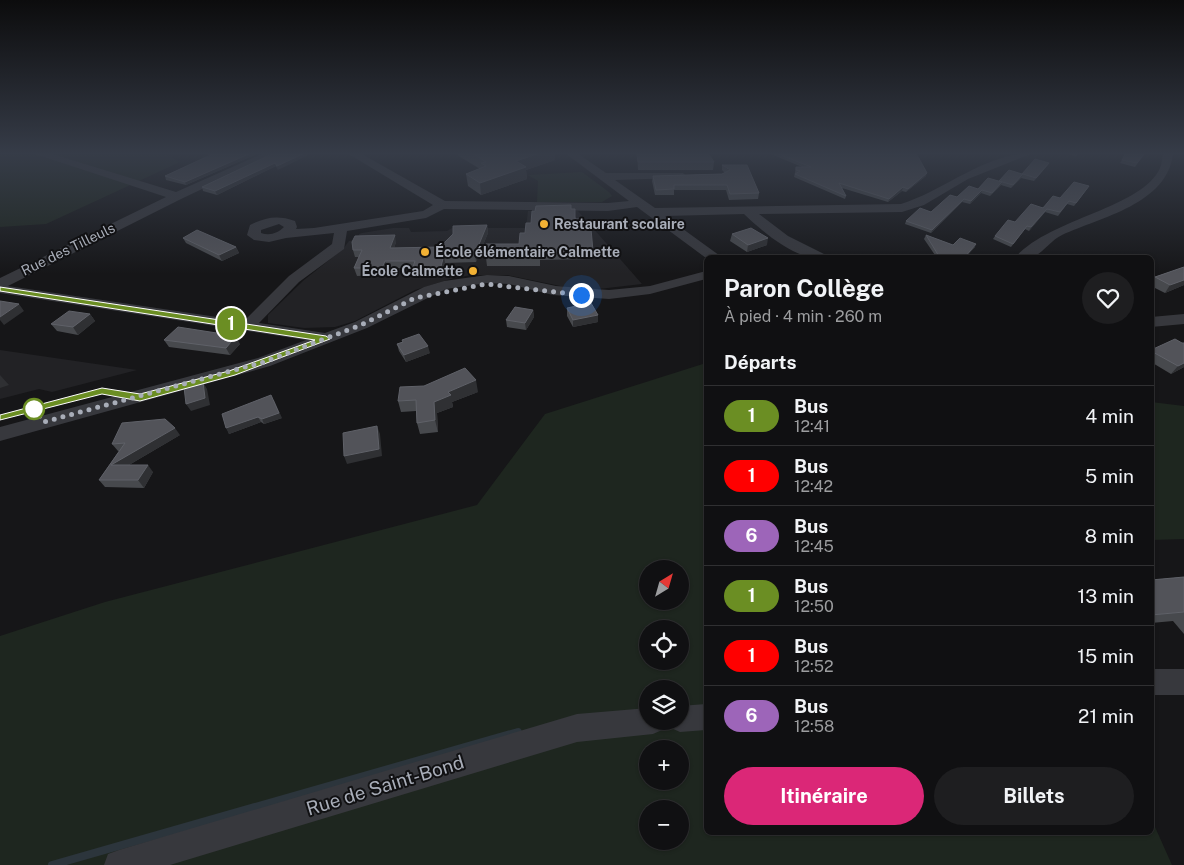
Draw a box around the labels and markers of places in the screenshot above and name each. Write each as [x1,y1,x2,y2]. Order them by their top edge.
place label: Restaurant scolaire [554,216,685,232]
marker: Restaurant scolaire [538,218,550,230]
place label: École élémentaire Calmette [435,243,620,260]
marker: École élémentaire Calmette [419,246,431,258]
place label: École Calmette [361,262,463,279]
marker: École Calmette [467,265,479,277]
unlabelled marker [23,398,45,420]

